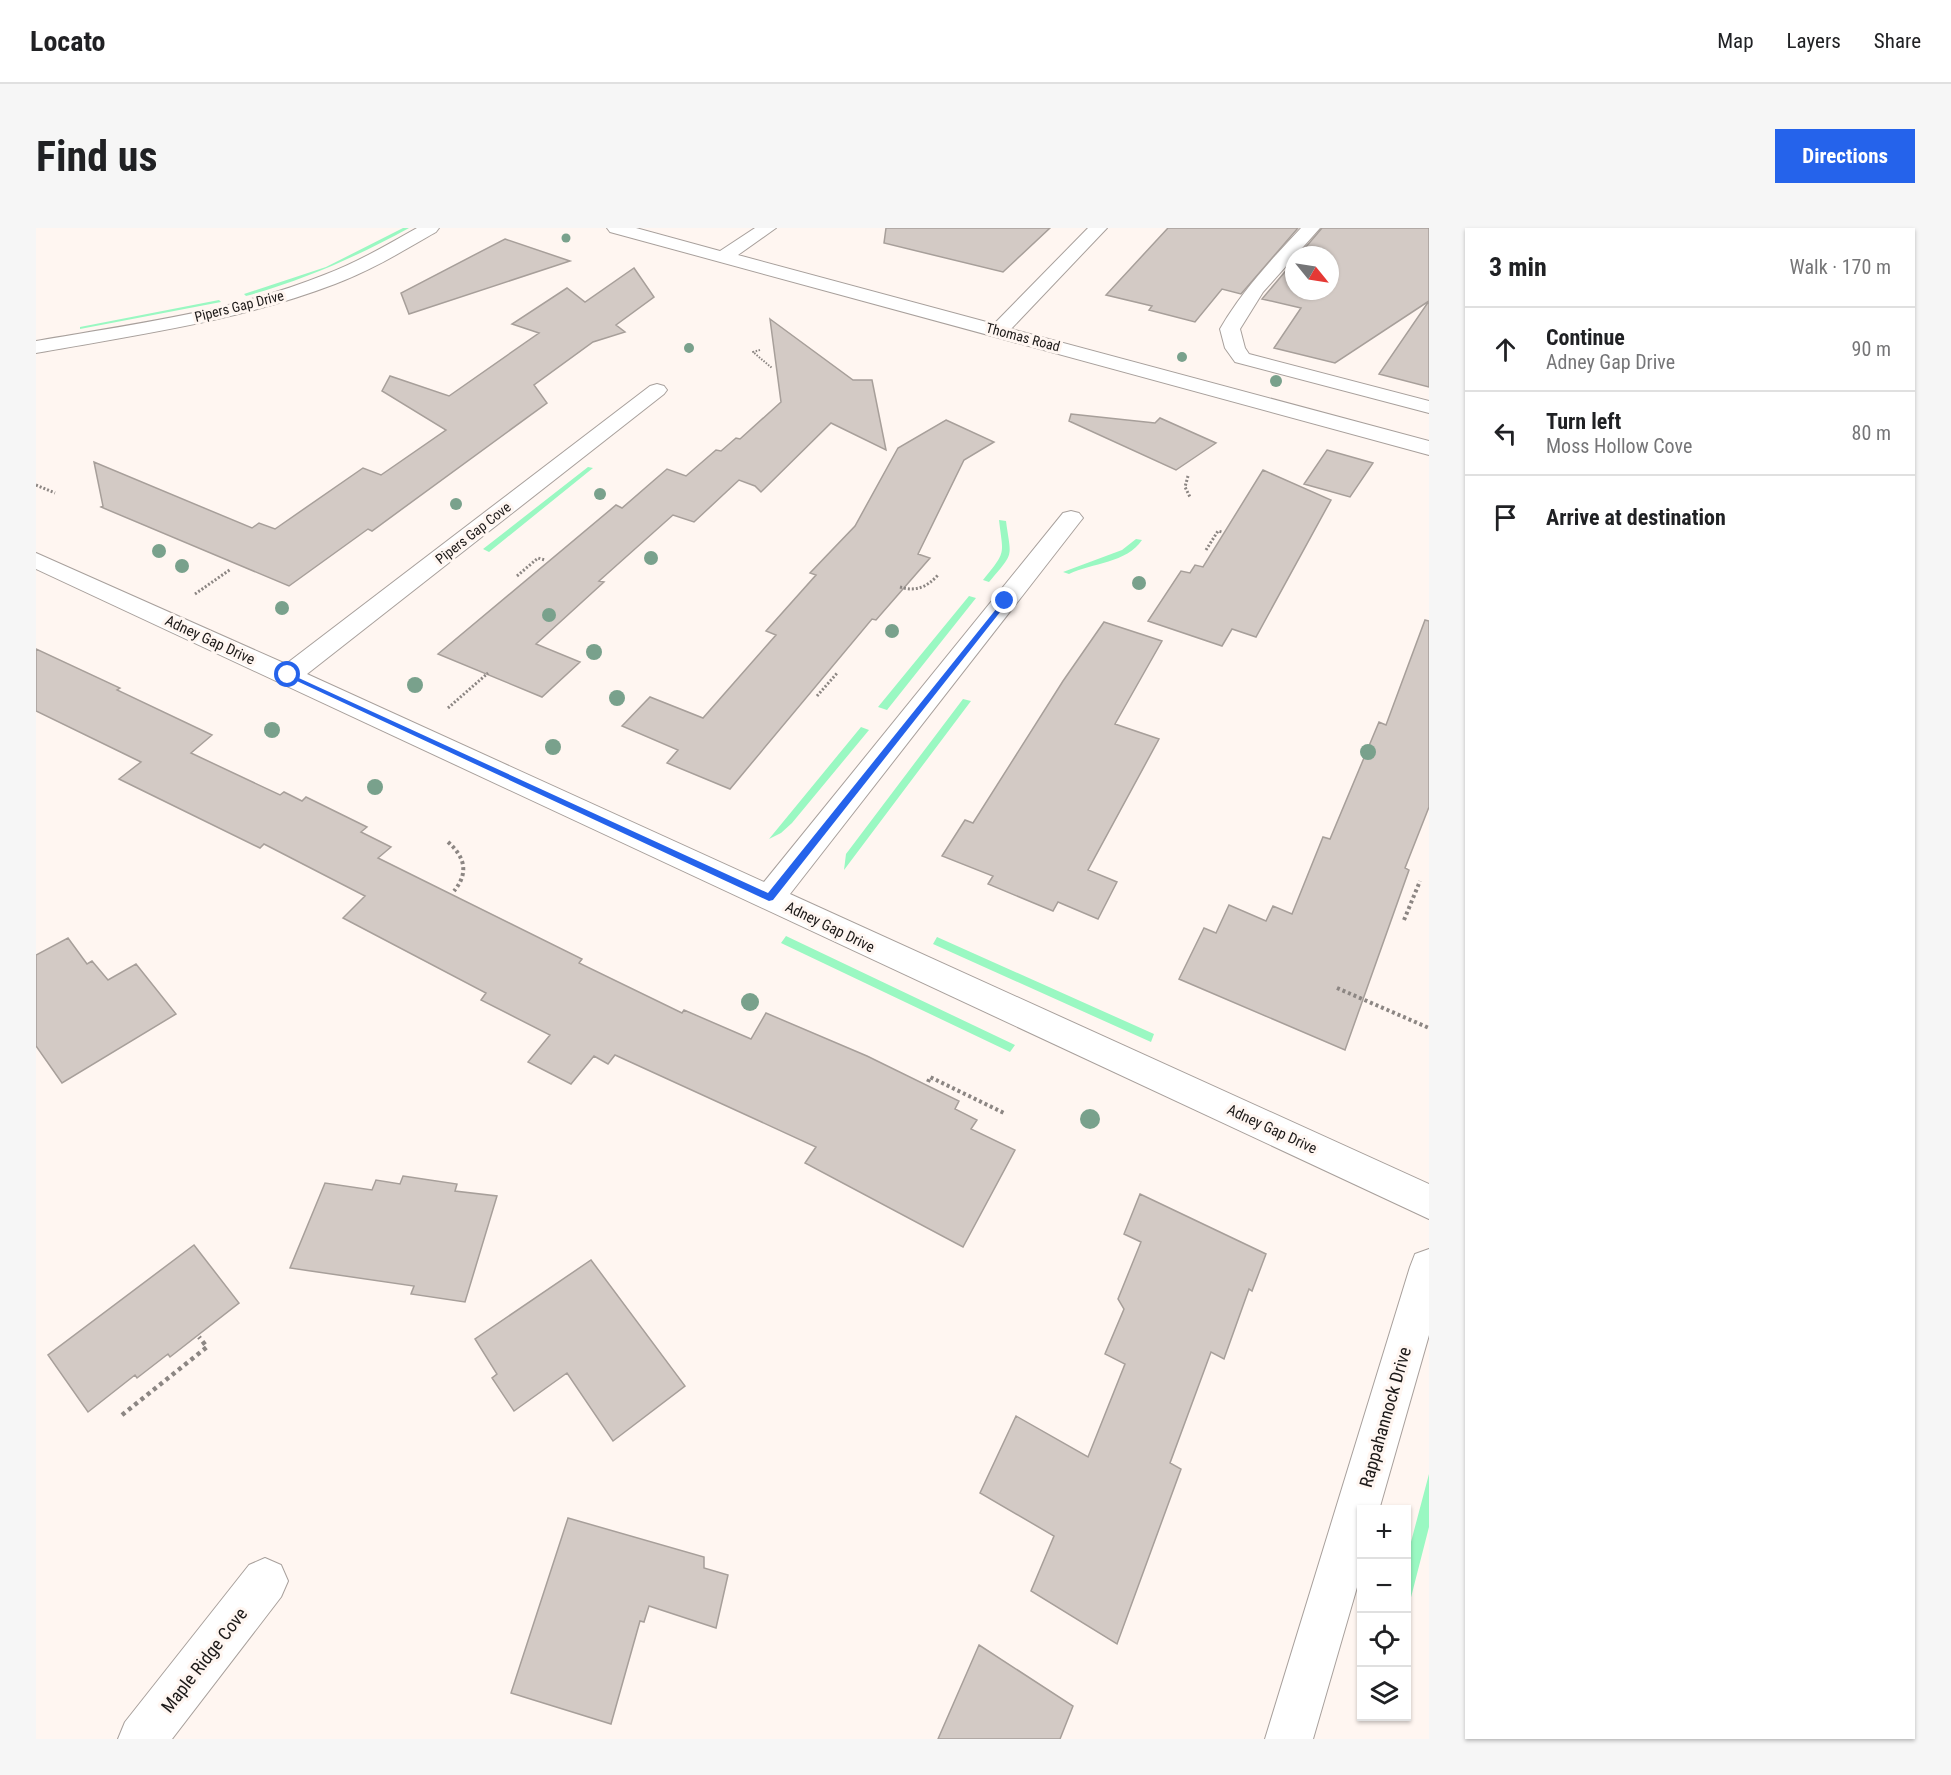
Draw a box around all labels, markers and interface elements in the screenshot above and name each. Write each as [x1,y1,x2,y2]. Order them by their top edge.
text: Locato [30,25,106,58]
text: Map [1717,29,1754,53]
text: Layers [1787,29,1841,53]
text: Share [1874,29,1921,53]
button: Directions [1775,129,1915,183]
text: Find us [36,132,157,181]
north arrow [1285,246,1339,300]
text: 3 min [1489,252,1547,282]
text: Walk · 170 m [1790,255,1891,279]
street label: Pipers Gap Drive [193,287,286,325]
street label: Thomas Road [984,319,1062,355]
text: Continue [1546,325,1625,350]
icon: ahead [1489,333,1522,366]
text: 90 m [1852,337,1891,361]
text: Adney Gap Drive [1546,350,1675,374]
text: Turn left [1546,409,1621,434]
icon: left [1489,417,1522,450]
text: 80 m [1852,421,1891,445]
text: Moss Hollow Cove [1546,434,1692,458]
street label: Pipers Gap Cove [432,499,514,567]
icon: arrive [1489,501,1522,534]
text: Arrive at destination [1546,505,1726,530]
route end [991,587,1017,613]
street label: Adney Gap Drive [162,611,258,669]
route start [274,661,300,687]
street label: Adney Gap Drive [783,898,877,956]
street label: Adney Gap Drive [1224,1100,1320,1158]
street label: Rappahannock Drive [1355,1345,1415,1489]
map controls [1357,1505,1411,1721]
button: + [1357,1505,1411,1559]
button: − [1357,1559,1411,1613]
street label: Maple Ridge Cove [157,1604,251,1716]
button: locate [1357,1613,1411,1667]
button: layers [1357,1667,1411,1721]

